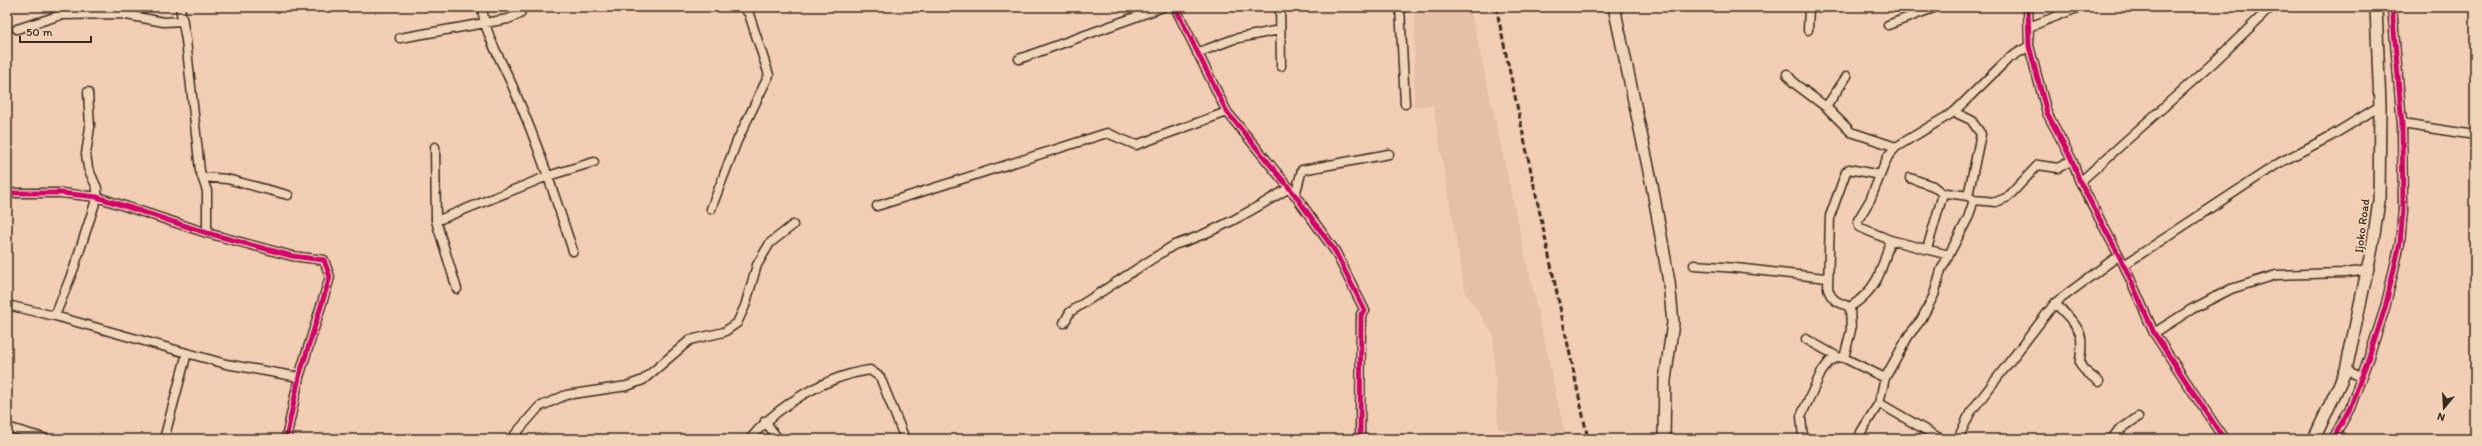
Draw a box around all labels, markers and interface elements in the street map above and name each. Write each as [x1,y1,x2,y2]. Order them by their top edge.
scale bar [20,18,91,44]
text: 50 m [26,25,52,39]
street label: Ijoko Road [2352,198,2372,254]
north arrow [2424,388,2464,428]
text: N [2436,410,2447,424]

